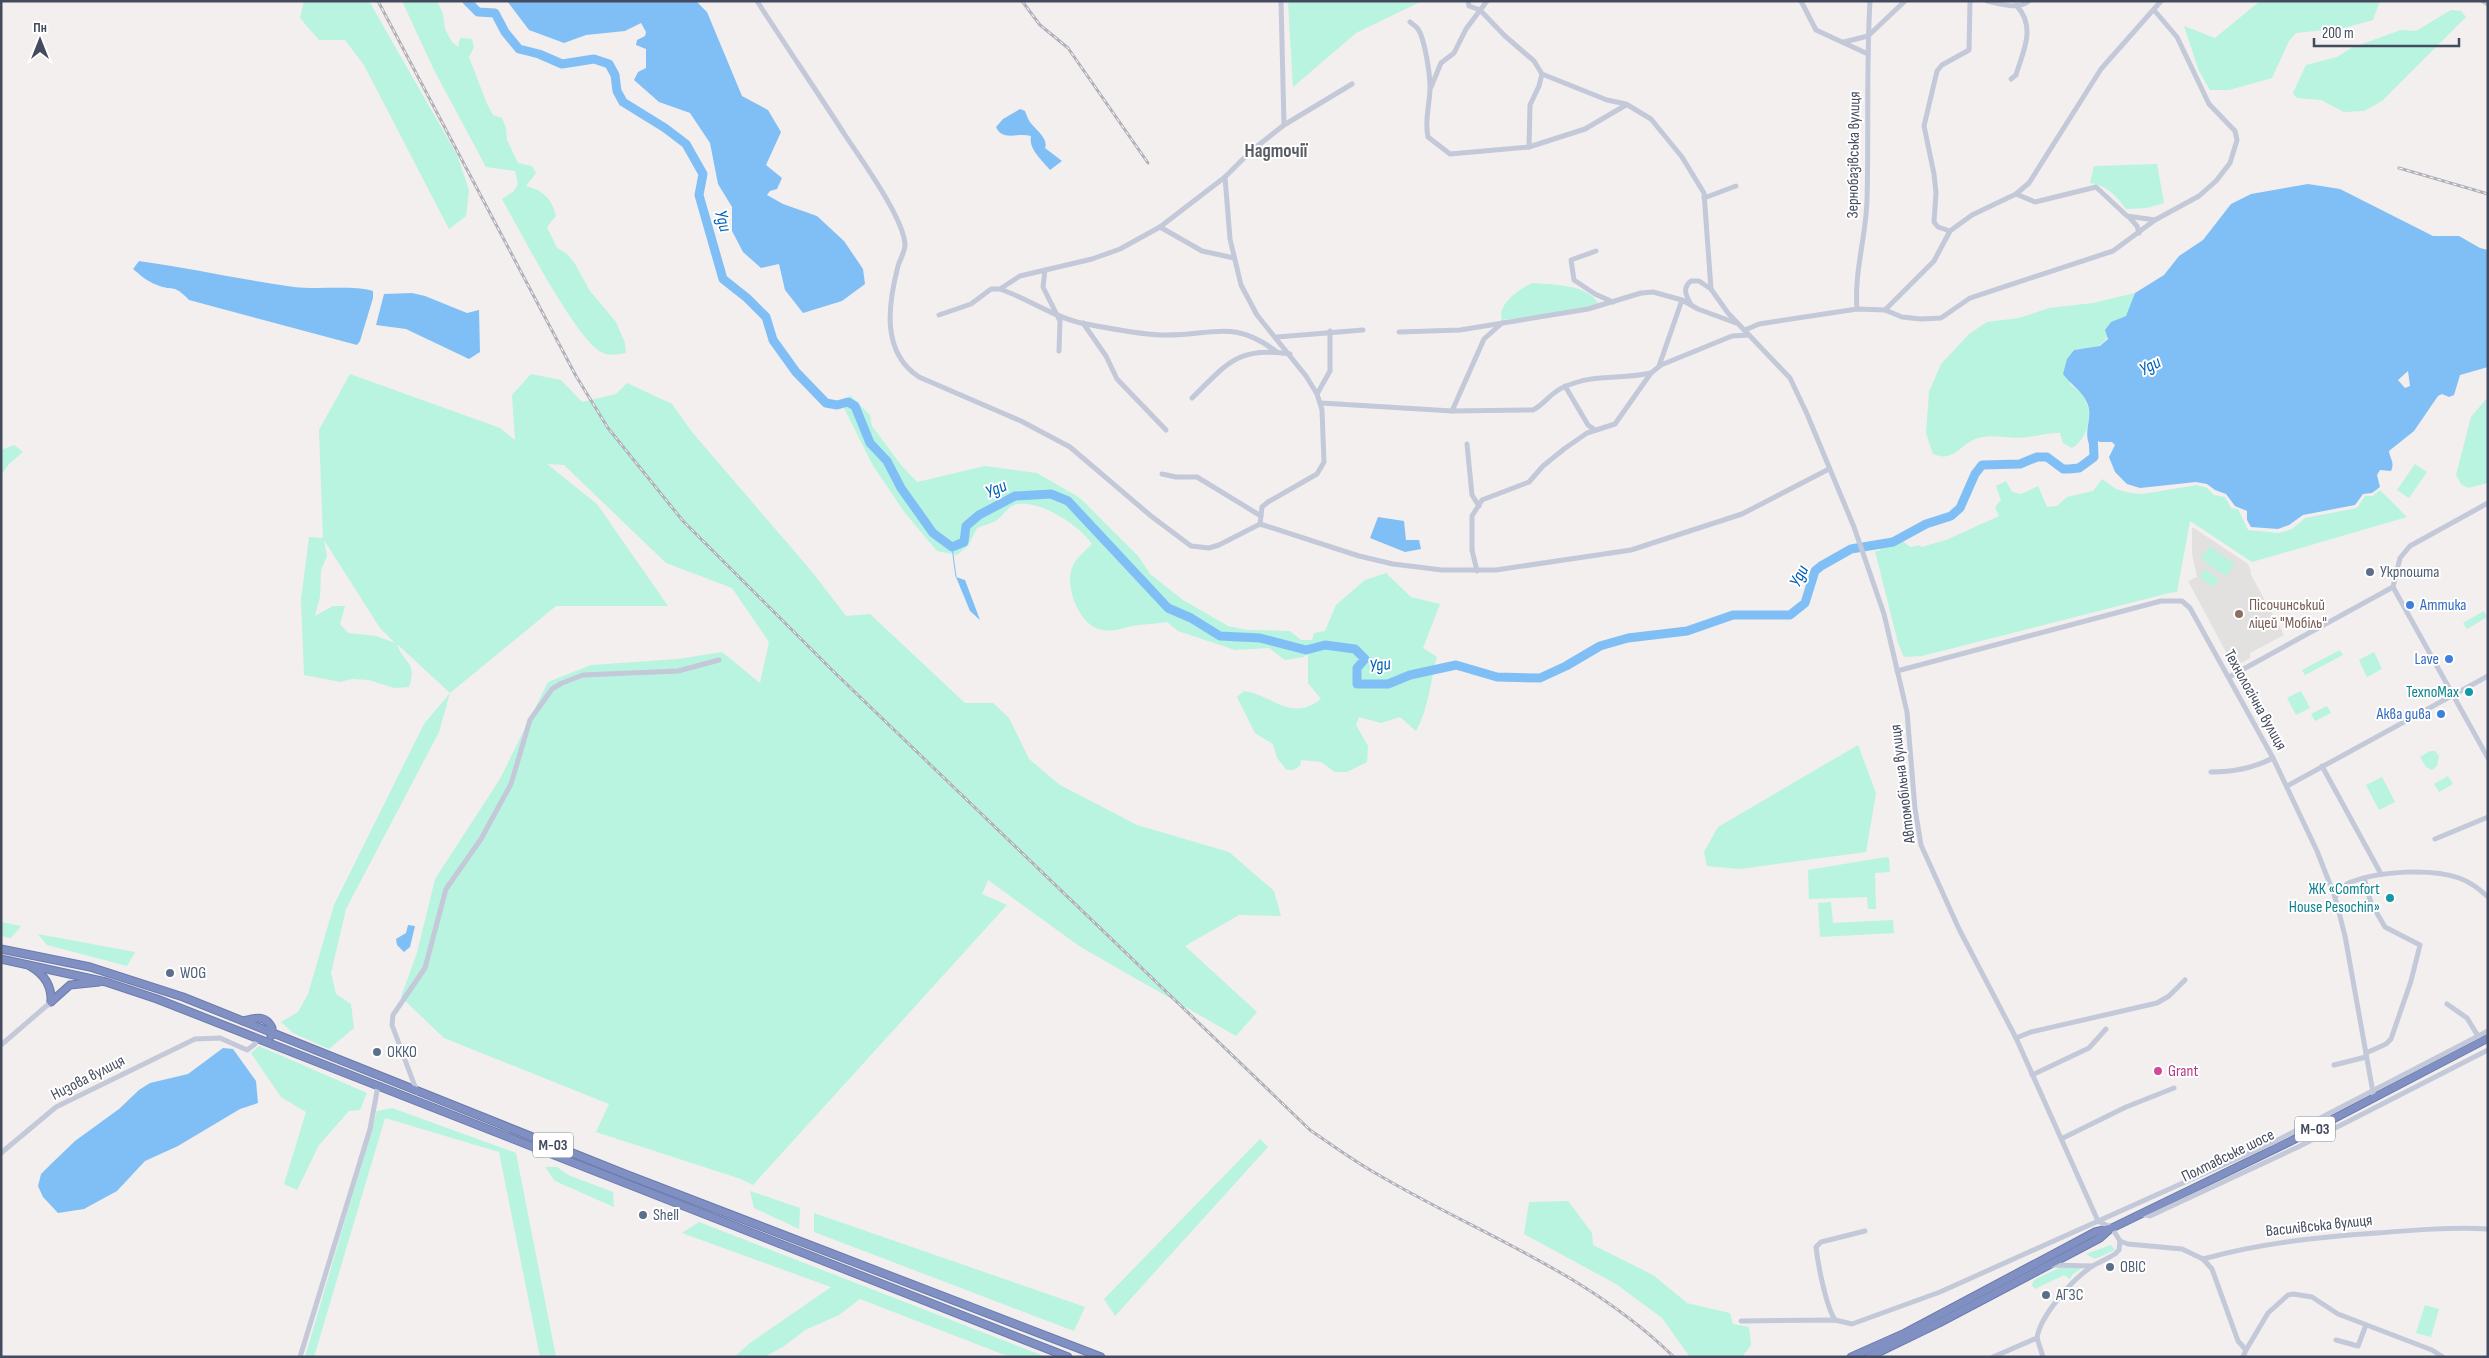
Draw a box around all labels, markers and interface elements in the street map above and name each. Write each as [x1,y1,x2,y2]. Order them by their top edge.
north arrow [15,15,65,65]
scale bar [2314,15,2459,47]
text: Пн [33,19,47,36]
text: 200 m [2322,24,2354,43]
street label: Зернобазівська вулиця [1843,91,1865,219]
district label: Надточії [1245,140,1309,163]
water label: Уди [710,208,736,235]
water label: Уди [2136,351,2165,380]
water label: Уди [982,475,1011,503]
water label: Уди [1785,561,1813,590]
place label: Укрпошта [2380,563,2440,582]
marker: Укрпошта [2364,566,2376,578]
place label: Пісочинський ліцей "Мобіль" [2249,596,2327,633]
place label: Аттика [2419,596,2467,615]
marker: Аттика [2404,599,2416,611]
marker: Пісочинський ліцей "Мобіль" [2233,608,2245,620]
street label: Технологічна вулиця [2220,646,2290,754]
place label: Lave [2415,650,2439,669]
water label: Уди [1368,653,1393,677]
marker: Lave [2443,653,2455,665]
place label: TexnoMax [2406,683,2459,702]
marker: TexnoMax [2463,686,2475,698]
place label: Аква дива [2375,705,2431,724]
marker: Аква дива [2435,708,2447,720]
street label: Автомобільна вулиця [1886,723,1920,845]
place label: ЖК «Comfort House Pesochin» [2289,880,2380,917]
marker: ЖК «Comfort House Pesochin» [2384,892,2396,904]
place label: WOG [180,964,206,983]
marker: WOG [164,967,176,979]
place label: ОККО [387,1043,417,1062]
marker: ОККО [371,1046,383,1058]
street label: Низова вулиця [48,1051,128,1105]
place label: Grant [2168,1062,2198,1081]
marker: Grant [2152,1065,2164,1077]
road number: М-03 [2295,1116,2335,1142]
street label: Полтавське шосе [2179,1125,2277,1187]
road number: М-03 [533,1132,573,1158]
place label: Shell [653,1206,679,1225]
marker: Shell [637,1209,649,1221]
street label: Василівська вулиця [2265,1211,2373,1241]
place label: ОВІС [2120,1258,2146,1277]
marker: ОВІС [2104,1261,2116,1273]
place label: АГЗС [2055,1286,2084,1305]
marker: АГЗС [2040,1289,2052,1301]

